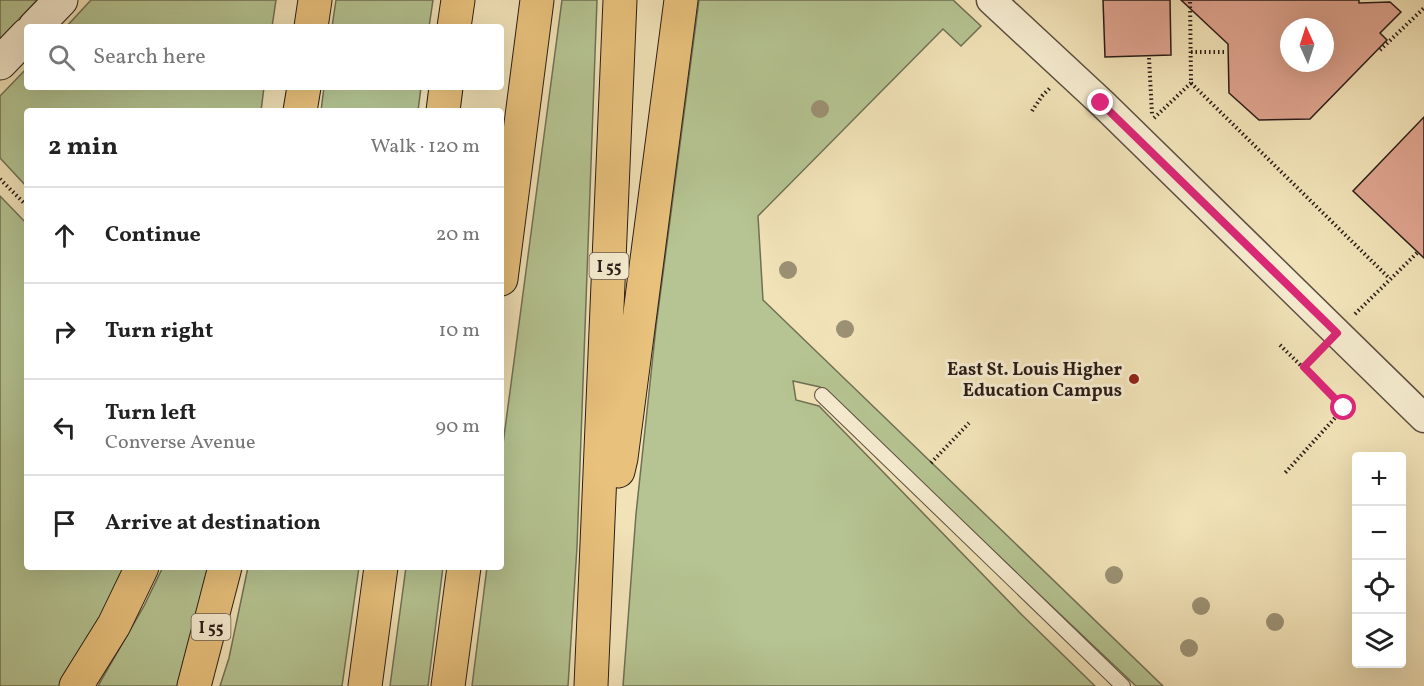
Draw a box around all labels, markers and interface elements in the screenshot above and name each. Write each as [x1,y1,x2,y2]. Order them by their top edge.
north arrow [1280,18,1334,72]
search box [24,24,504,90]
icon: search [45,41,78,74]
text: Search here [93,42,206,73]
route end [1087,89,1113,115]
text: 2 min [48,129,118,165]
text: Walk · 120 m [371,133,480,161]
icon: ahead [48,219,81,252]
text: Continue [105,220,201,251]
text: 20 m [436,221,480,249]
road number: I 55 [590,253,628,279]
icon: right [48,315,81,348]
text: Turn right [105,316,213,347]
text: 10 m [439,317,480,345]
place label: East St. Louis Higher Education Campus [947,358,1122,404]
marker: East St. Louis Higher Education Campus [1127,372,1141,386]
route start [1330,394,1356,420]
text: Turn left [105,398,196,429]
icon: left [48,411,81,444]
text: 90 m [436,413,480,441]
text: Converse Avenue [105,429,256,457]
map controls [1352,452,1406,668]
button: + [1352,452,1406,506]
button: − [1352,506,1406,560]
icon: arrive [48,507,81,540]
text: Arrive at destination [105,508,321,539]
button: locate [1352,560,1406,614]
road number: I 55 [192,614,230,640]
button: layers [1352,614,1406,668]

